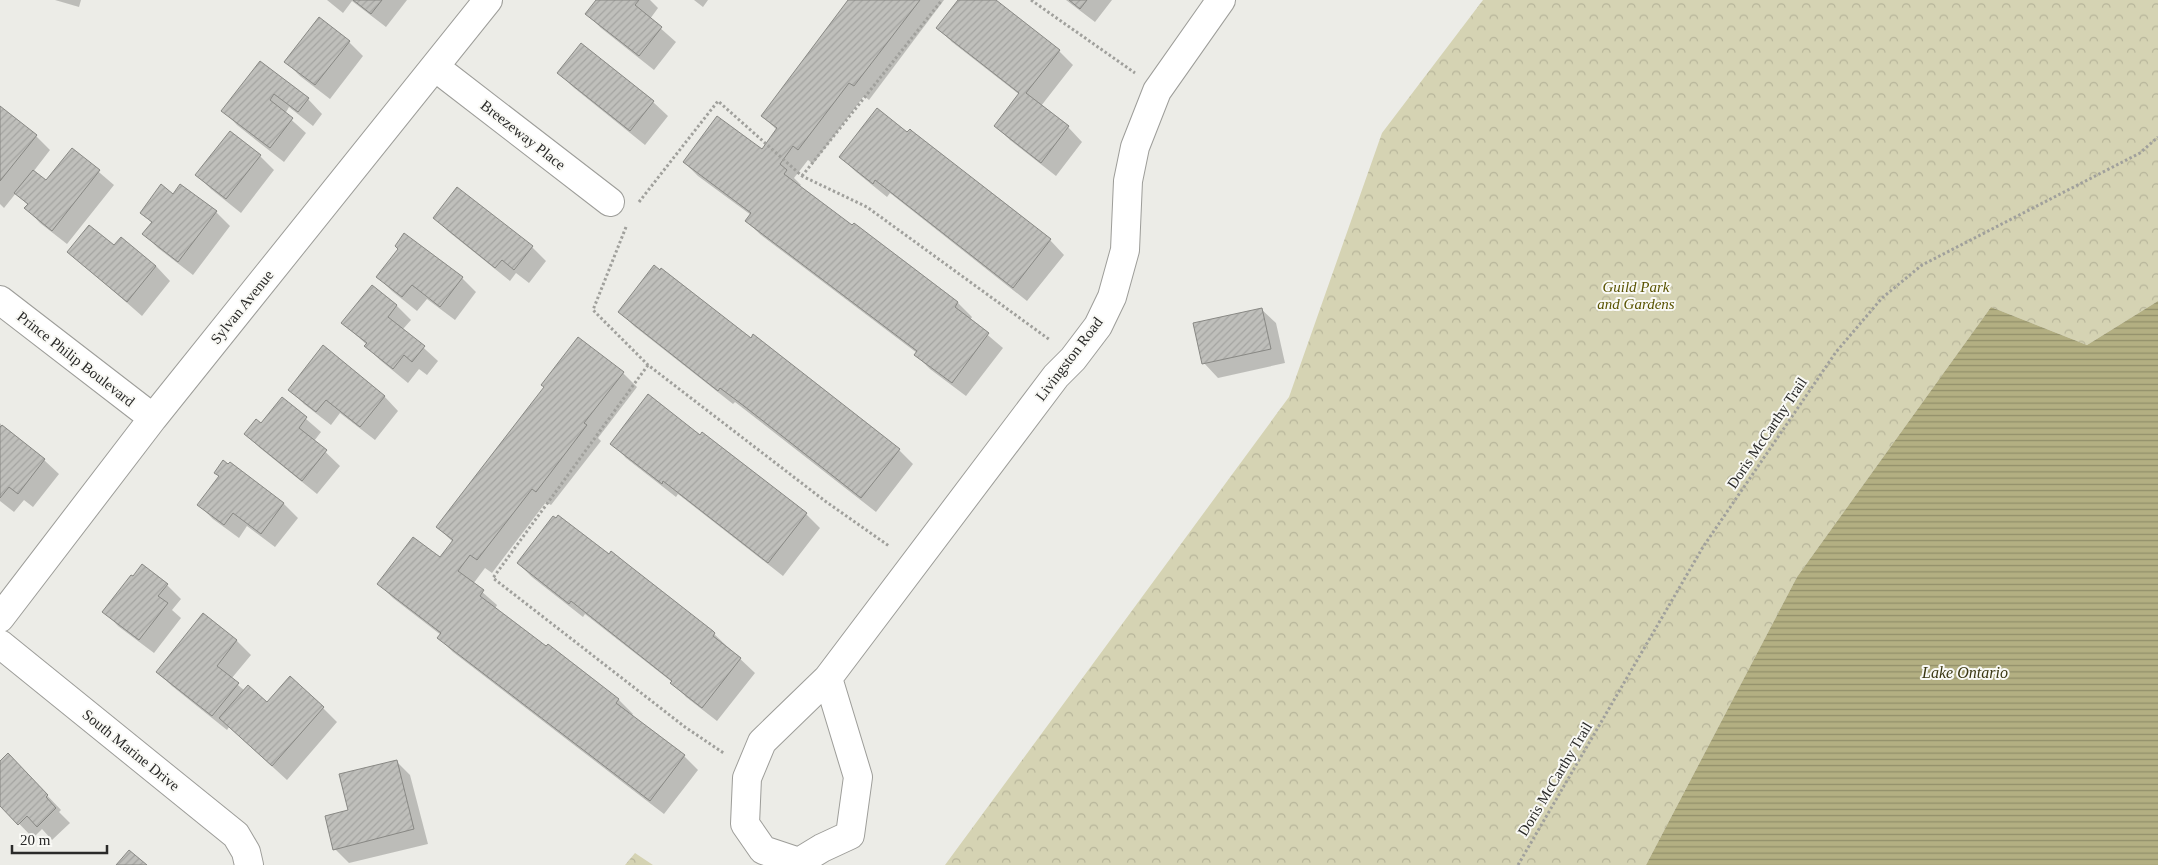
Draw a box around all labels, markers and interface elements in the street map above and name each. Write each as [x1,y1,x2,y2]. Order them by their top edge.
street label: Breezeway Place [478,97,569,173]
street label: Sylvan Avenue [207,267,277,347]
park label: Guild Park and Gardens [1597,279,1675,312]
street label: Prince Philip Boulevard [14,308,138,410]
street label: Livingston Road [1032,314,1106,404]
street label: Doris McCarthy Trail [1724,375,1810,491]
water label: Lake Ontario [1921,664,2008,681]
street label: South Marine Drive [79,706,183,794]
street label: Doris McCarthy Trail [1515,719,1595,839]
scale bar [12,822,108,854]
text: 20 m [20,832,51,848]

